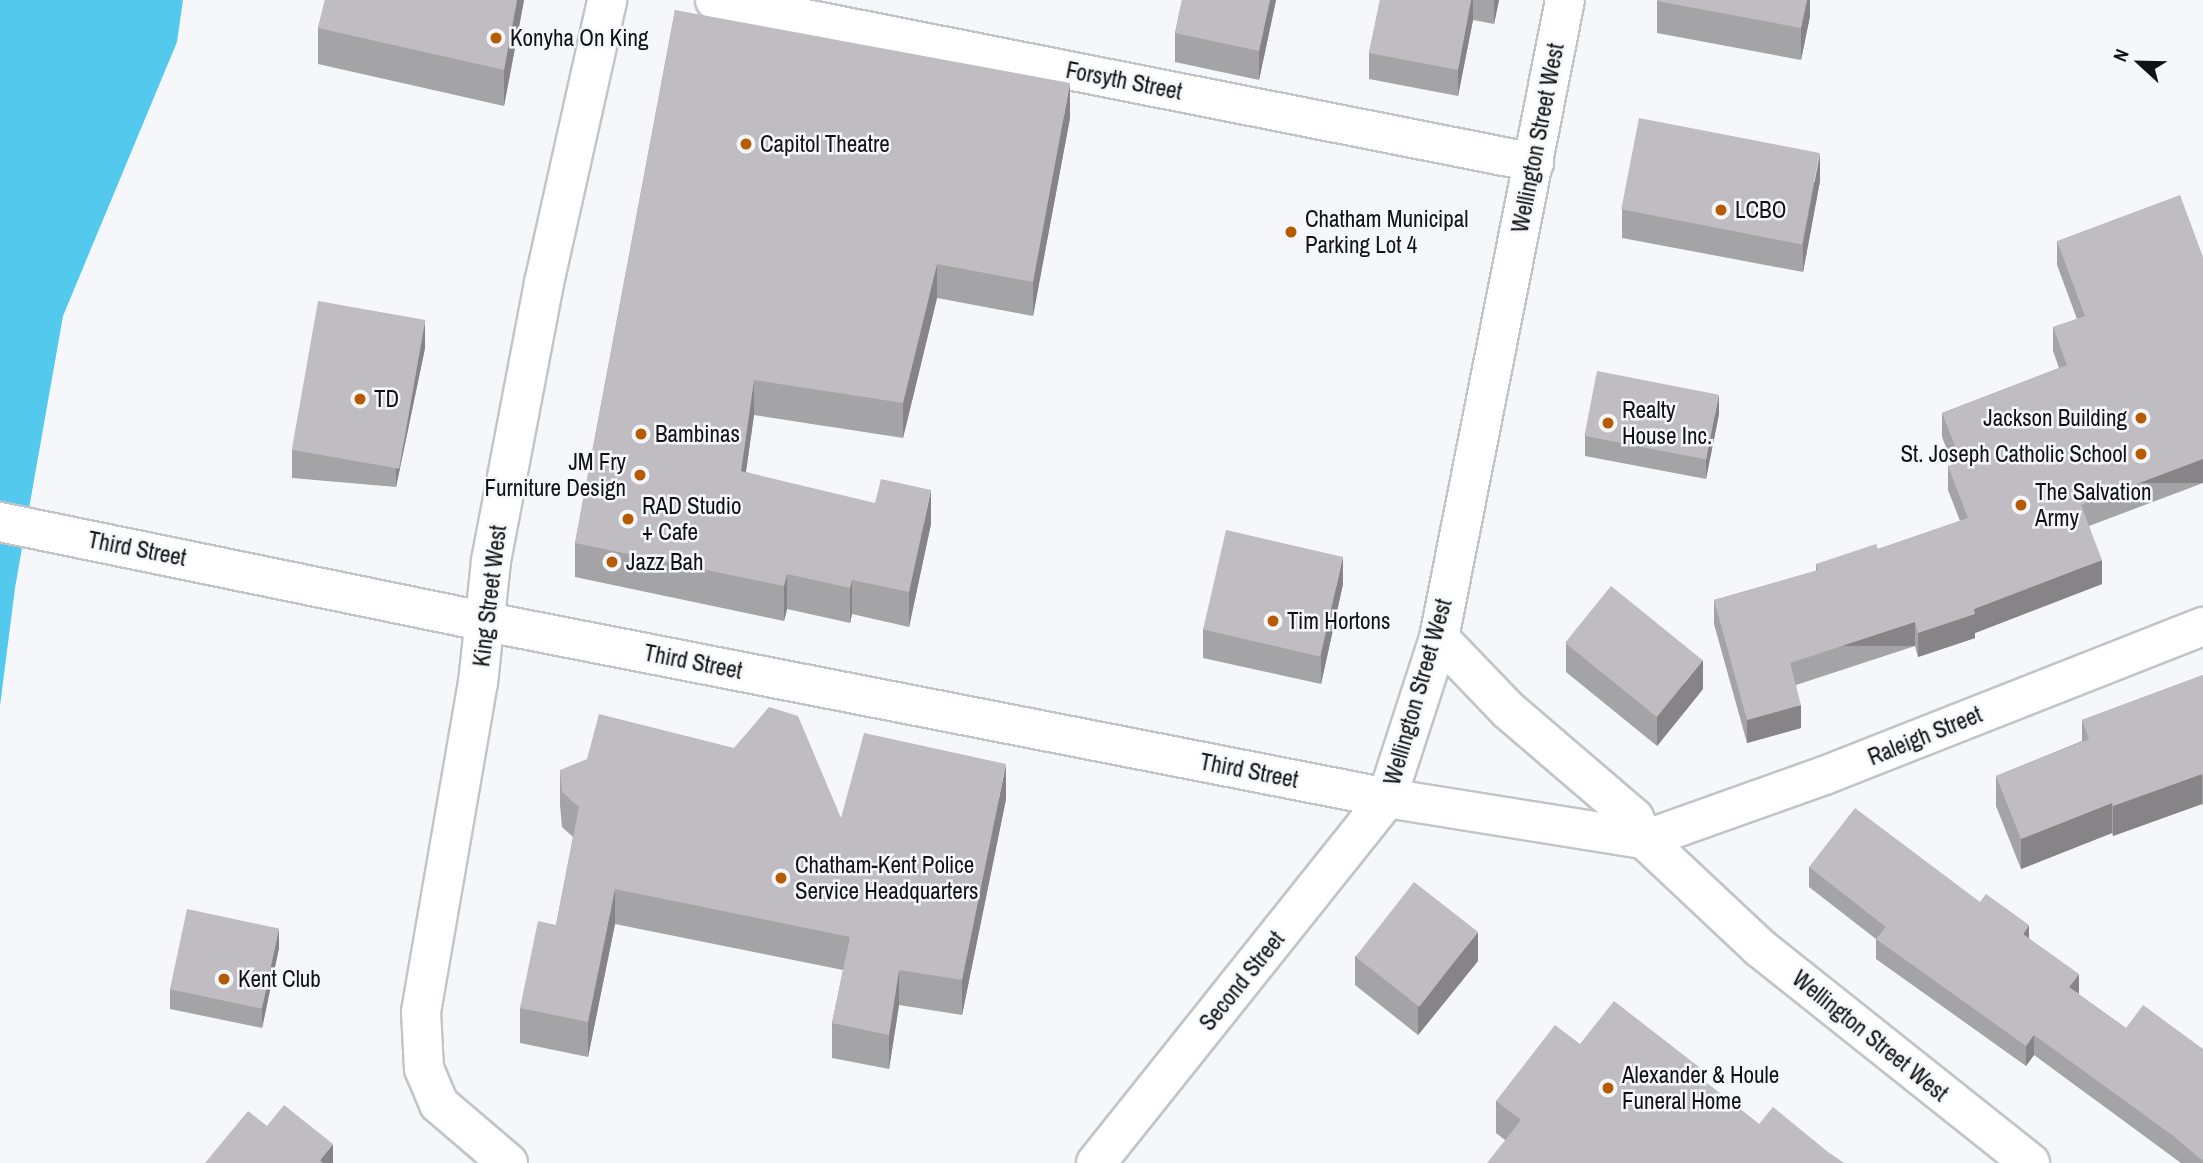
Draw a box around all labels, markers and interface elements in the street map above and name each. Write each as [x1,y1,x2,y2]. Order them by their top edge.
place label: Konyha On King [510,24,648,52]
north arrow [2105,28,2175,98]
marker: Konyha On King [488,30,504,46]
street label: Wellington Street West [1506,41,1570,235]
text: N [2106,45,2135,65]
street label: Forsyth Street [1064,56,1184,106]
place label: Capitol Theatre [760,130,890,158]
marker: Capitol Theatre [738,136,754,152]
place label: LCBO [1735,196,1786,224]
marker: LCBO [1713,202,1729,218]
place label: Chatham Municipal Parking Lot 4 [1305,205,1469,259]
marker: Chatham Municipal Parking Lot 4 [1283,224,1299,240]
place label: TD [374,385,399,413]
marker: TD [352,391,368,407]
place label: Realty House Inc. [1622,396,1712,450]
place label: Jackson Building [1983,404,2127,432]
marker: Jackson Building [2133,410,2149,426]
marker: Realty House Inc. [1600,415,1616,431]
place label: Bambinas [655,420,740,448]
marker: Bambinas [633,426,649,442]
place label: St. Joseph Catholic School [1901,440,2127,468]
marker: St. Joseph Catholic School [2133,446,2149,462]
place label: JM Fry Furniture Design [484,448,626,502]
marker: JM Fry Furniture Design [632,467,648,483]
place label: The Salvation Army [2035,478,2151,532]
place label: RAD Studio + Cafe [642,492,742,546]
marker: The Salvation Army [2013,497,2029,513]
marker: RAD Studio + Cafe [620,511,636,527]
street label: King Street West [468,524,512,668]
street label: Third Street [85,526,189,572]
place label: Jazz Bah [626,548,704,576]
marker: Jazz Bah [604,554,620,570]
street label: Wellington Street West [1378,596,1458,788]
place label: Tim Hortons [1287,607,1390,635]
marker: Tim Hortons [1265,613,1281,629]
street label: Third Street [641,639,745,685]
street label: Raleigh Street [1864,701,1986,771]
street label: Third Street [1197,748,1301,794]
place label: Chatham-Kent Police Service Headquarters [795,851,978,905]
marker: Chatham-Kent Police Service Headquarters [773,870,789,886]
street label: Second Street [1194,926,1290,1036]
place label: Kent Club [238,965,321,993]
street label: Wellington Street West [1787,965,1953,1107]
marker: Kent Club [216,971,232,987]
place label: Alexander & Houle Funeral Home [1622,1061,1779,1115]
marker: Alexander & Houle Funeral Home [1600,1080,1616,1096]

